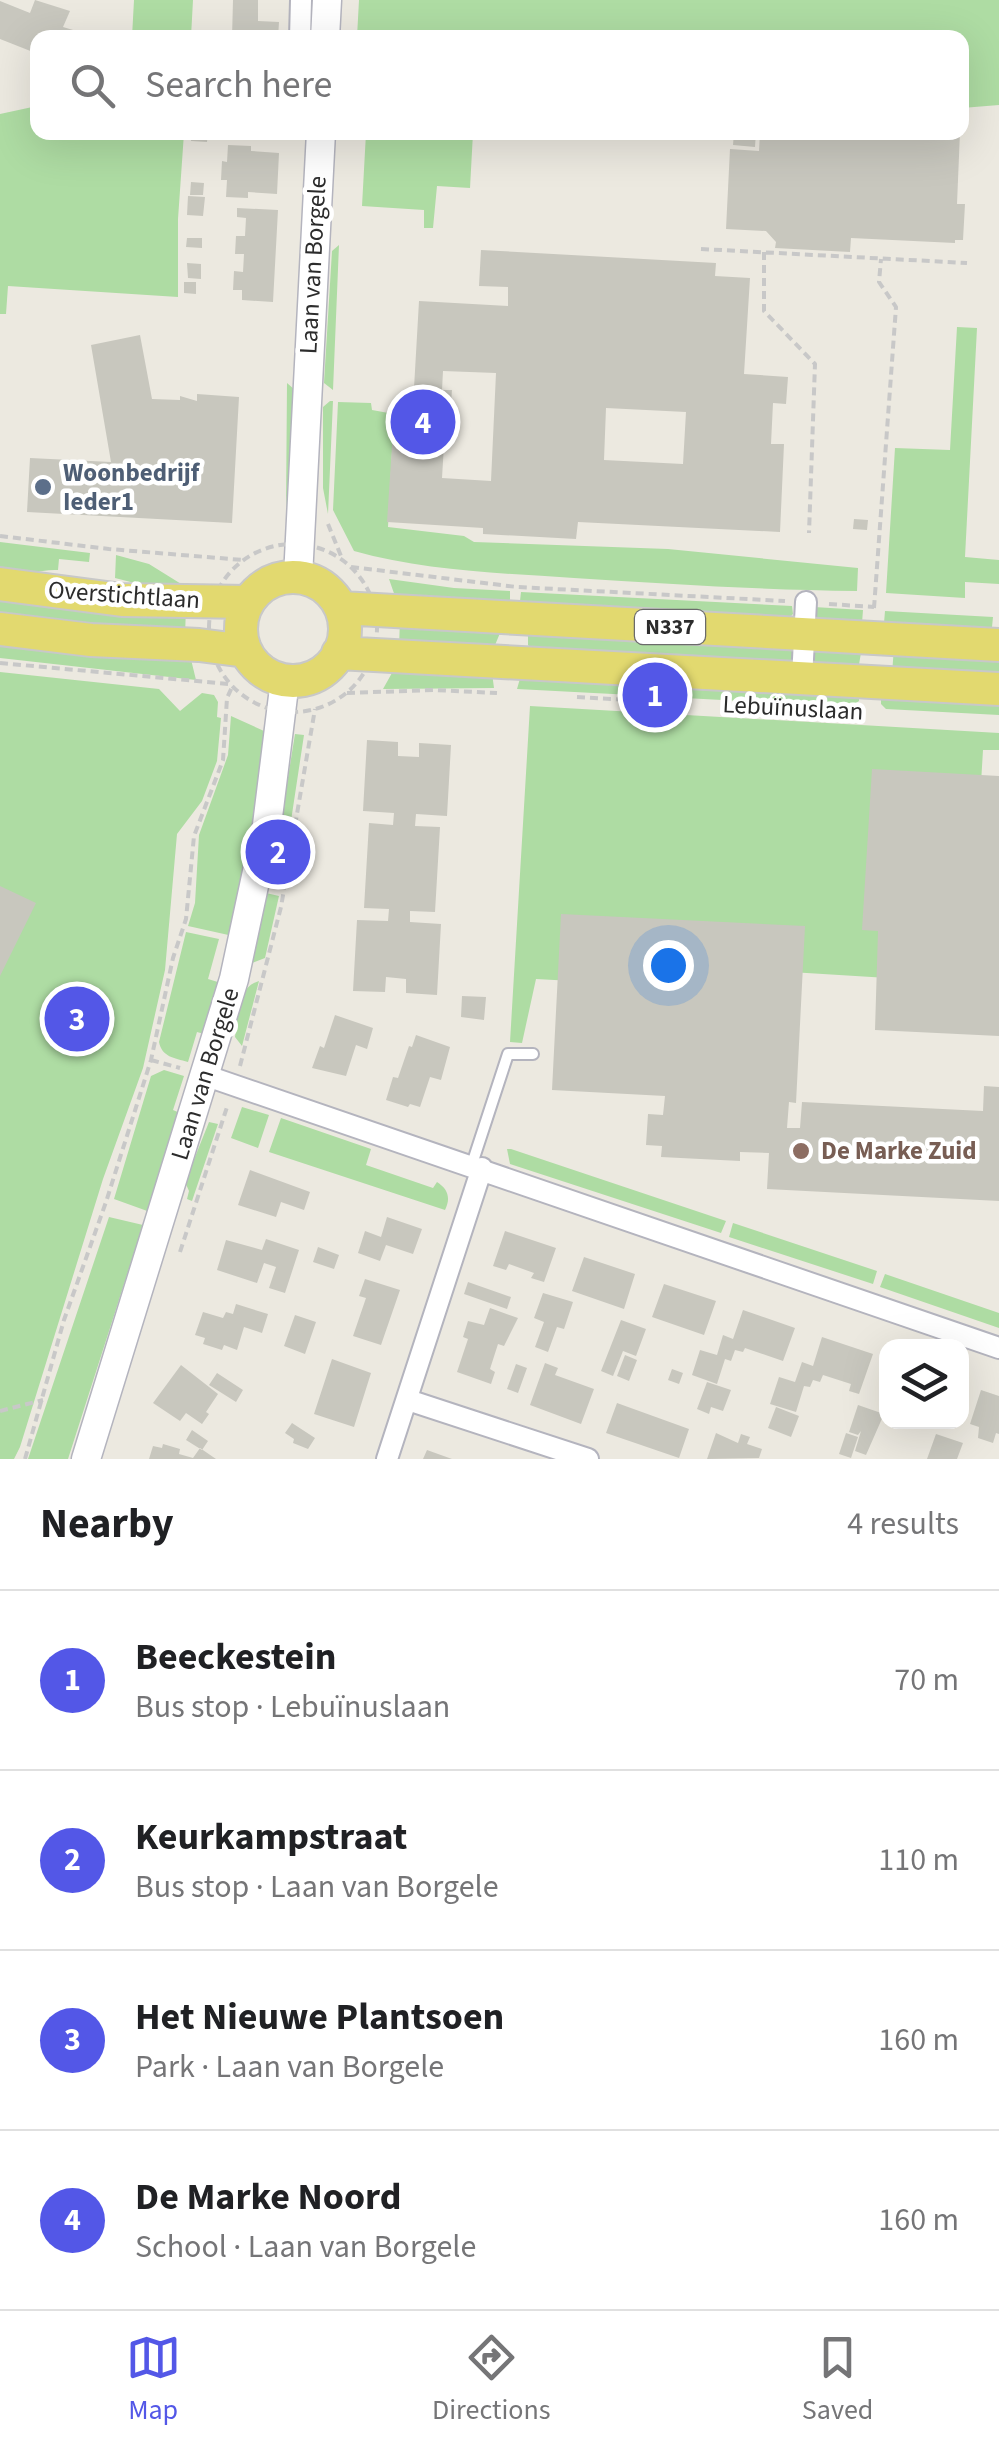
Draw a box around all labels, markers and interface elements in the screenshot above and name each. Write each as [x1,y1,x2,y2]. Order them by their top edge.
search box [30,30,969,140]
icon: search [65,58,120,113]
text: Search here [145,58,332,112]
street label: Laan van Borgele [290,175,336,355]
pin: 4 [390,384,456,460]
place label: Woonbedrijf Ieder1 [63,455,201,520]
marker: Woonbedrijf Ieder1 [32,476,54,498]
street label: Overstichtlaan [47,572,201,618]
road number: N337 [635,610,705,644]
pin: 1 [622,658,688,732]
street label: Lebuïnuslaan [722,686,864,730]
pin: 2 [246,814,310,890]
your location [643,940,694,991]
pin: 3 [44,982,110,1056]
street label: Laan van Borgele [162,983,248,1165]
place label: De Marke Zuid [821,1133,977,1169]
marker: De Marke Zuid [790,1140,812,1162]
map controls [879,1339,969,1429]
button: layers [879,1339,969,1429]
text: Nearby [40,1494,174,1554]
text: 4 results [847,1501,959,1547]
text: Beeckestein [135,1630,336,1684]
text: 1 [64,1657,81,1703]
text: 70 m [894,1657,959,1703]
text: Bus stop · Lebuïnuslaan [135,1684,450,1730]
text: Keurkampstraat [135,1810,407,1864]
text: 2 [64,1837,81,1883]
text: 110 m [878,1837,959,1883]
text: Bus stop · Laan van Borgele [135,1864,499,1910]
text: Het Nieuwe Plantsoen [135,1990,504,2044]
text: 3 [64,2017,81,2063]
text: 160 m [878,2017,959,2063]
text: Park · Laan van Borgele [135,2044,444,2090]
text: De Marke Noord [135,2170,402,2224]
text: 4 [64,2197,81,2243]
text: 160 m [878,2197,959,2243]
text: School · Laan van Borgele [135,2224,476,2270]
tab: Map [126,2330,181,2430]
tab: Directions [432,2330,551,2430]
tab: Saved [802,2330,873,2430]

